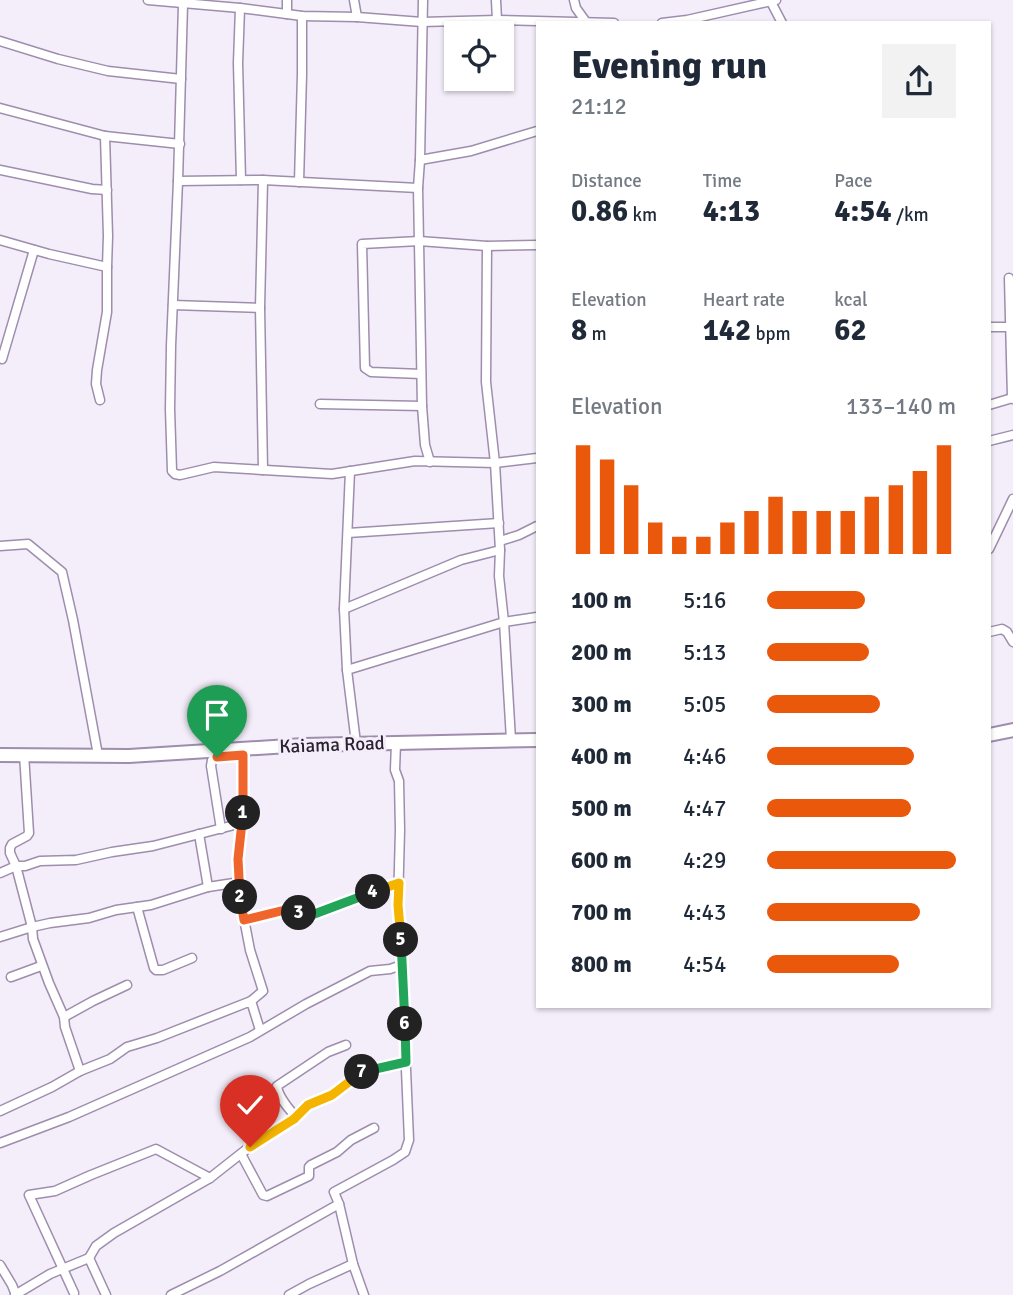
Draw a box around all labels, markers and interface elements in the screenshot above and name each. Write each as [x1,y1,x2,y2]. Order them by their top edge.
map controls [444,21,514,91]
button: locate [444,21,514,91]
text: Evening run [571,42,767,89]
button: share [882,44,956,118]
text: 21:12 [571,92,627,121]
text: Distance [571,169,642,193]
text: Time [703,169,742,193]
text: Pace [834,169,873,193]
text: 0.86 [571,193,628,230]
text: 4:13 [703,193,760,230]
text: 4:54 [834,193,892,230]
text: km [628,203,657,227]
text: /km [892,203,929,227]
text: Elevation [571,288,647,312]
text: Heart rate [703,288,785,312]
text: kcal [834,288,868,312]
text: 8 [571,312,587,349]
text: 142 [703,312,751,349]
text: 62 [834,312,867,349]
text: m [587,322,607,346]
text: bpm [751,322,791,346]
text: Elevation [571,392,663,421]
text: 133–140 m [846,392,956,421]
text: 100 m [571,586,632,615]
text: 5:16 [683,586,726,615]
text: 200 m [571,638,632,667]
text: 5:13 [683,638,726,667]
pin [187,685,247,757]
text: 300 m [571,690,632,719]
text: 5:05 [683,690,726,719]
icon: arrive [198,696,236,734]
street label: Kaiama Road [279,731,385,759]
text: 400 m [571,742,632,771]
text: 4:46 [683,742,726,771]
text: 500 m [571,794,632,823]
text: 4:47 [683,794,726,823]
pin: 1 [226,796,260,830]
text: 1 [237,800,248,824]
text: 600 m [571,846,632,875]
text: 4:29 [683,846,726,875]
pin: 4 [356,874,390,910]
text: 4 [367,879,378,903]
pin: 2 [222,880,258,914]
text: 2 [234,884,245,908]
pin: 3 [282,895,316,930]
text: 700 m [571,898,632,927]
text: 4:43 [683,898,726,927]
text: 3 [293,900,304,924]
pin: 5 [384,922,418,958]
text: 5 [395,927,406,951]
text: 800 m [571,950,632,979]
text: 4:54 [683,950,726,979]
pin: 6 [388,1006,422,1042]
text: 6 [399,1011,410,1035]
pin: 7 [344,1054,380,1090]
text: 7 [356,1059,367,1083]
pin [220,1075,280,1147]
icon: check [231,1086,269,1124]

